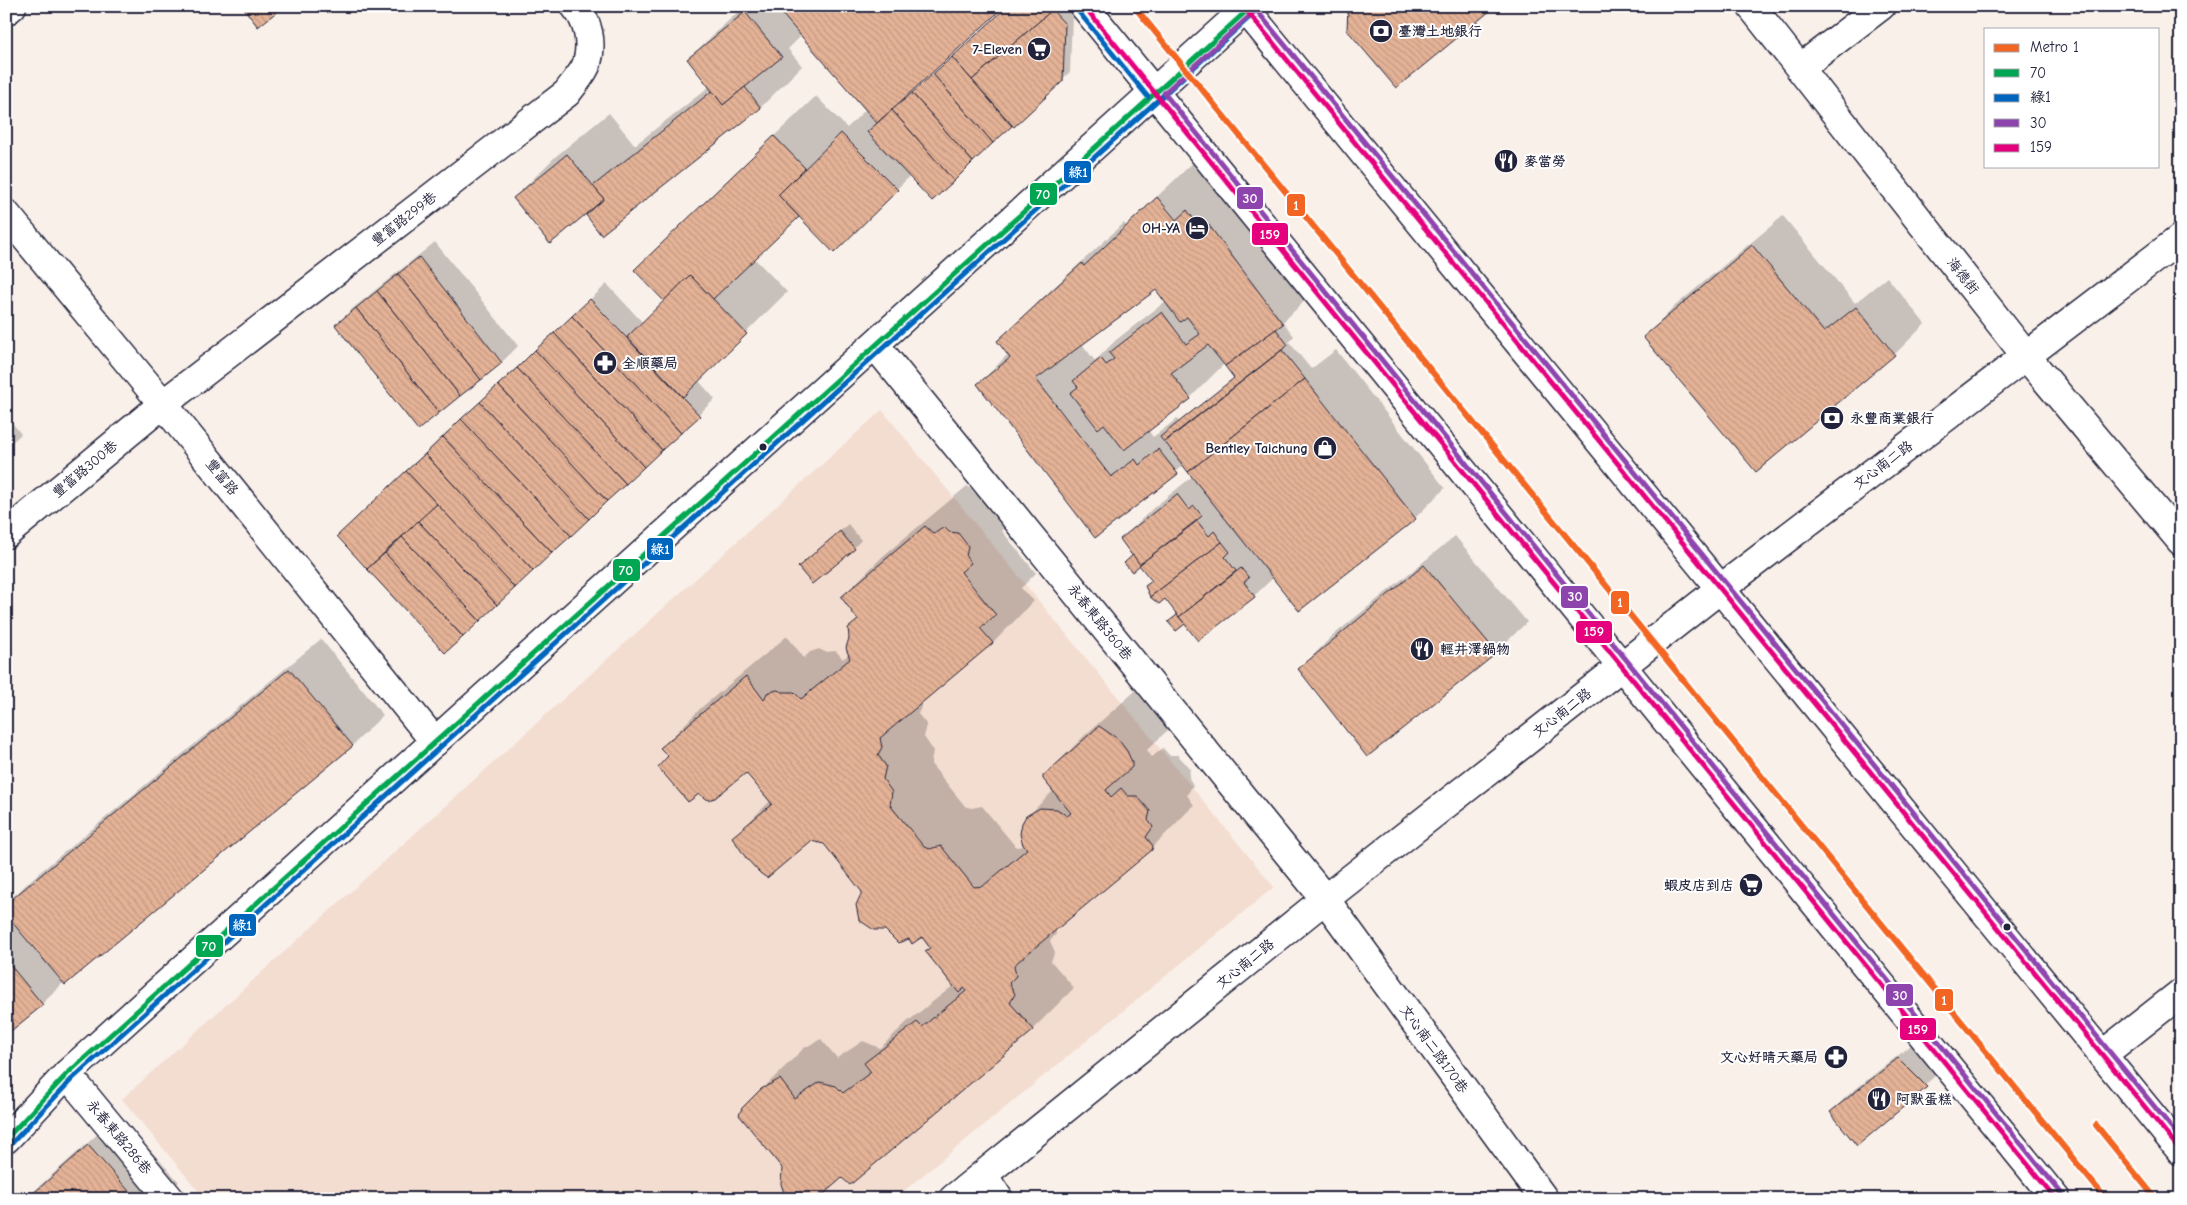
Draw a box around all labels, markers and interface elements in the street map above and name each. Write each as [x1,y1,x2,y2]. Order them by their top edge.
bank icon: 臺灣土地銀行 [1368,18,1394,44]
place label: 臺灣土地銀行 [1398,23,1482,40]
legend [1984,28,2160,168]
supermarket icon: 7-Eleven [1026,36,1052,62]
text: Metro 1 [2030,38,2079,56]
place label: 7-Eleven [972,41,1022,58]
text: 70 [2030,64,2046,82]
text: 綠1 [2030,88,2051,106]
text: 30 [2030,114,2047,132]
text: 159 [2030,138,2052,156]
restaurant icon: 麥當勞 [1493,148,1519,174]
place label: 麥當勞 [1524,153,1566,170]
line badge: 綠1 [1063,160,1092,184]
text: 綠1 [1068,164,1088,181]
line badge: 70 [1029,182,1058,206]
text: 70 [1036,186,1050,203]
line badge: 30 [1236,186,1264,210]
street label: 豐富路299巷 [368,188,441,250]
text: 30 [1243,190,1257,207]
line badge: 1 [1286,193,1306,217]
text: 1 [1293,197,1299,214]
hotel icon: OH-YA [1184,215,1210,241]
place label: OH-YA [1142,220,1180,237]
line badge: 159 [1251,222,1289,246]
text: 159 [1260,226,1280,243]
street label: 海德街 [1943,254,1983,298]
pharmacy icon: 全順藥局 [592,350,618,376]
place label: 全順藥局 [622,355,678,372]
bank icon: 永豐商業銀行 [1819,405,1845,431]
place label: 永豐商業銀行 [1850,410,1934,427]
shop icon: Bentley Taichung [1312,435,1338,461]
street label: 豐富路300巷 [49,436,122,501]
street label: 文心南二路 [1850,437,1916,493]
place label: Bentley Taichung [1206,440,1308,457]
unlabelled marker [758,442,768,452]
street label: 豐富路 [202,455,242,499]
line badge: 綠1 [646,537,674,561]
text: 綠1 [650,541,670,558]
line badge: 70 [612,558,641,582]
text: 70 [619,562,633,579]
street label: 永春東路360巷 [1064,580,1137,664]
line badge: 30 [1560,585,1589,609]
text: 30 [1568,588,1582,605]
line badge: 1 [1610,590,1630,615]
text: 1 [1617,594,1623,611]
line badge: 159 [1575,620,1613,644]
text: 159 [1584,623,1604,640]
restaurant icon: 輕井澤鍋物 [1409,636,1435,662]
place label: 輕井澤鍋物 [1440,641,1510,658]
street label: 文心南二路 [1529,685,1595,741]
supermarket icon: 蝦皮店到店 [1738,872,1764,898]
place label: 蝦皮店到店 [1664,877,1734,894]
line badge: 綠1 [228,913,257,937]
text: 綠1 [232,917,252,934]
unlabelled marker [2002,922,2012,932]
line badge: 70 [195,934,224,958]
street label: 文心南二路 [1212,935,1278,993]
text: 70 [202,938,216,955]
line badge: 30 [1885,983,1914,1007]
text: 30 [1893,987,1907,1004]
line badge: 1 [1934,988,1954,1012]
text: 1 [1941,992,1947,1009]
street label: 文心南二路170巷 [1396,1002,1472,1097]
line badge: 159 [1899,1017,1937,1041]
text: 159 [1908,1021,1928,1038]
pharmacy icon: 文心好晴天藥局 [1823,1044,1849,1070]
place label: 文心好晴天藥局 [1720,1049,1818,1066]
restaurant icon: 阿默蛋糕 [1866,1086,1892,1112]
place label: 阿默蛋糕 [1896,1091,1952,1108]
street label: 永春東路286巷 [83,1096,156,1179]

